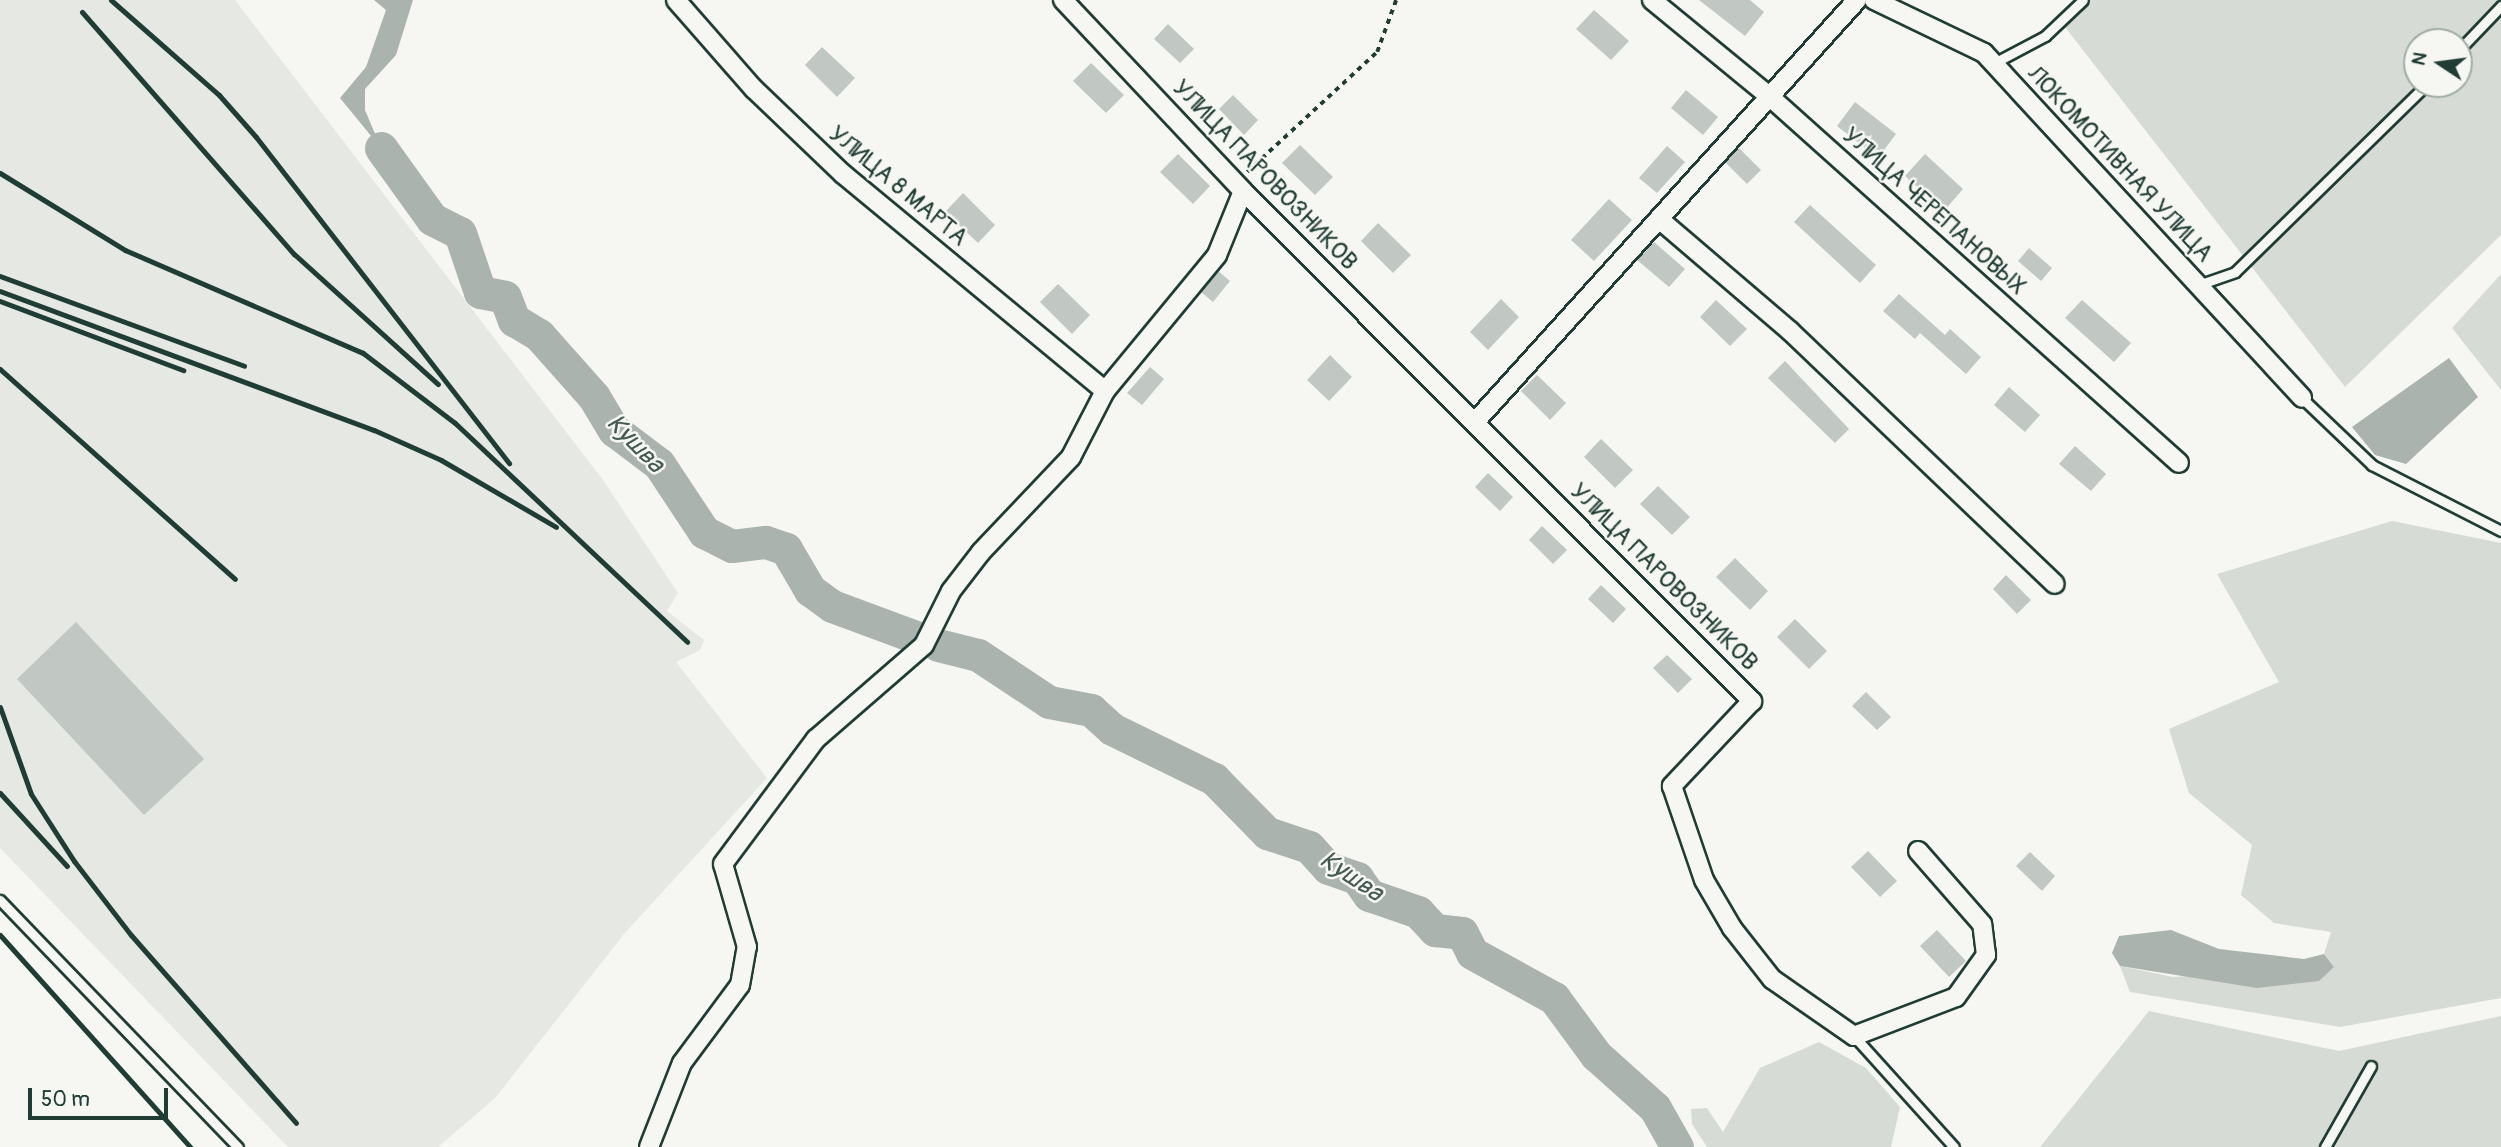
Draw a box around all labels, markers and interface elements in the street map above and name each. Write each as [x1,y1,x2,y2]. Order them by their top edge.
north arrow [2403,28,2473,98]
text: N [2406,50,2433,68]
street label: ЛОКОМОТИВНАЯ УЛИЦА [2021,60,2219,268]
street label: УЛИЦА ПАРОВОЗНИКОВ [1167,74,1363,276]
street label: УЛИЦА 8 МАРТА [823,120,973,252]
street label: УЛИЦА ЧЕРЕПАНОВЫХ [1836,121,2032,301]
water label: Кушва [600,408,670,480]
street label: УЛИЦА ПАРОВОЗНИКОВ [1564,477,1764,677]
water label: Кушва [1314,845,1388,909]
scale bar [32,1074,172,1118]
text: 50 m [41,1086,90,1113]

